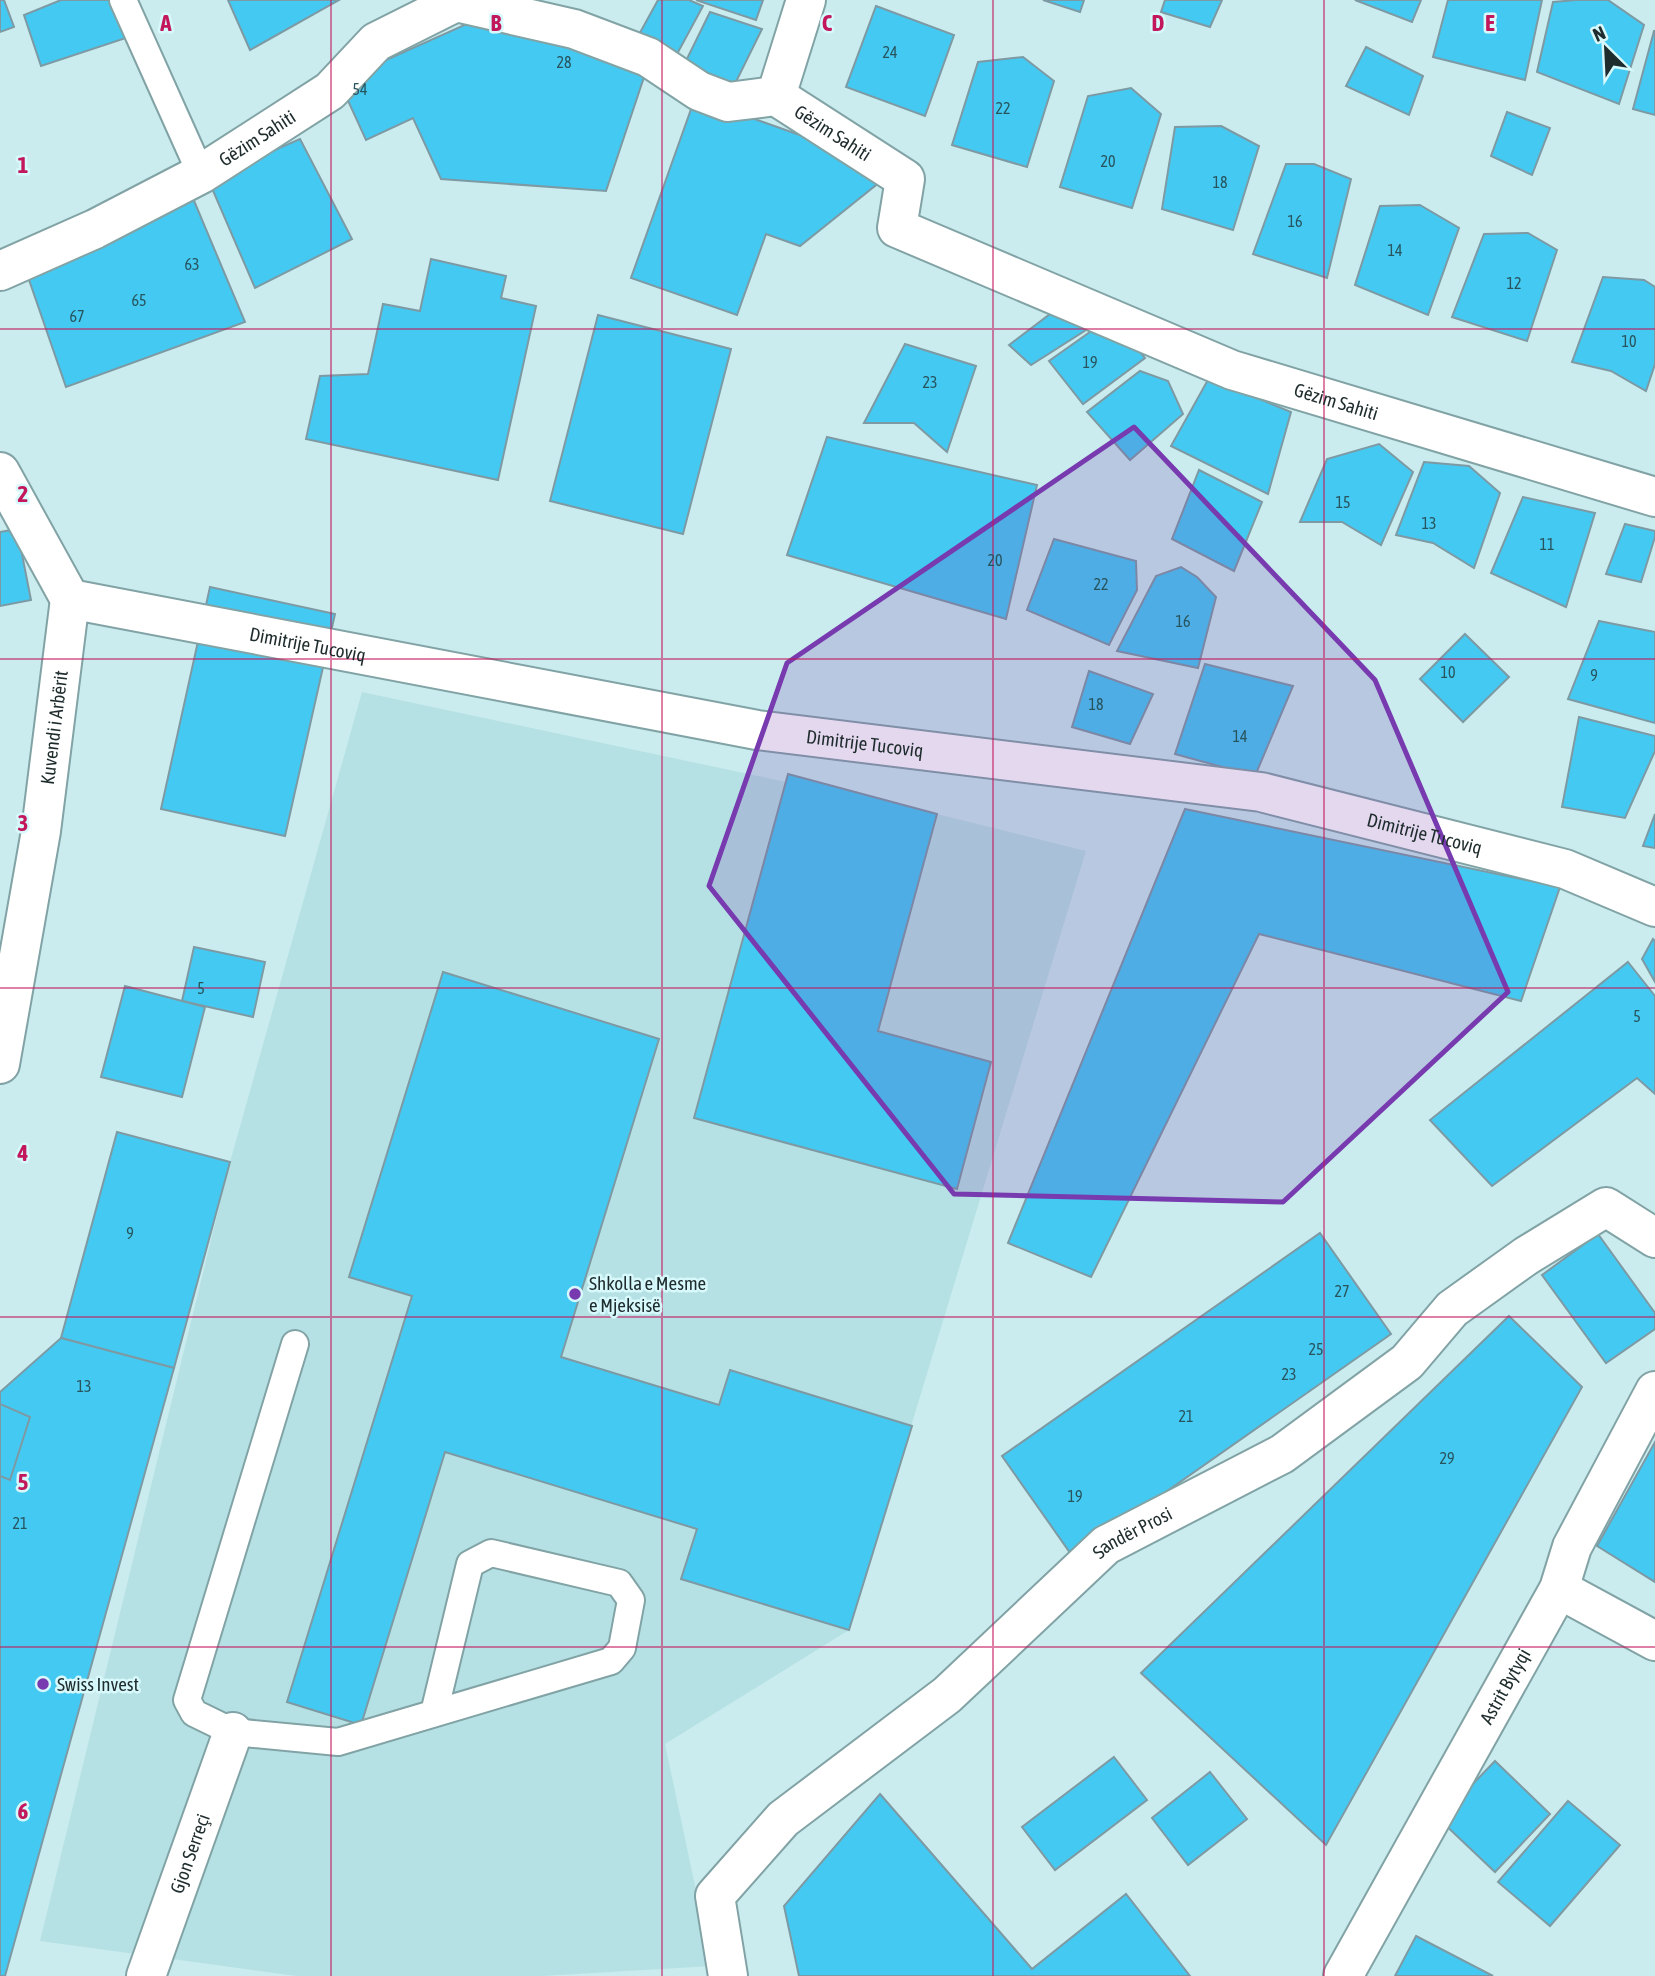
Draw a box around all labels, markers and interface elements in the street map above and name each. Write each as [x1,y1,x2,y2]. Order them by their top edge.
text: A [159,10,172,36]
text: B [491,10,502,36]
text: C [822,10,833,36]
text: D [1152,10,1165,36]
text: E [1485,10,1495,36]
north arrow [1571,14,1641,84]
text: N [1589,21,1609,46]
house number: 24 [882,43,898,61]
house number: 28 [556,53,572,71]
house number: 54 [352,80,368,98]
house number: 22 [995,99,1011,117]
street label: Gëzim Sahiti [791,100,875,165]
street label: Gëzim Sahiti [215,105,299,171]
text: 1 [18,152,29,178]
house number: 20 [1100,152,1116,170]
house number: 18 [1212,173,1228,191]
house number: 16 [1287,212,1303,230]
house number: 14 [1387,241,1403,259]
house number: 63 [184,255,200,273]
house number: 12 [1506,274,1522,292]
house number: 65 [131,291,147,309]
house number: 67 [69,307,85,325]
house number: 10 [1621,332,1637,350]
house number: 19 [1082,353,1098,371]
house number: 23 [922,373,938,391]
street label: Gëzim Sahiti [1292,378,1381,424]
text: 2 [18,481,28,507]
house number: 15 [1335,493,1351,511]
house number: 13 [1421,514,1437,532]
house number: 11 [1539,535,1555,553]
house number: 20 [987,551,1003,569]
house number: 22 [1093,575,1109,593]
house number: 16 [1175,612,1191,630]
street label: Dimitrije Tucoviq [248,622,368,666]
house number: 10 [1440,663,1456,681]
house number: 9 [1590,666,1598,684]
street label: Kuvendi i Arbërit [36,669,72,786]
house number: 18 [1088,695,1104,713]
street label: Dimitrije Tucoviq [805,725,925,761]
house number: 14 [1232,727,1248,745]
street label: Dimitrije Tucoviq [1365,808,1484,859]
text: 3 [18,810,28,836]
house number: 5 [197,979,205,997]
house number: 5 [1633,1007,1641,1025]
text: 4 [17,1140,29,1166]
house number: 9 [126,1224,134,1242]
place label: Shkolla e Mesme e Mjeksisë [589,1272,706,1316]
house number: 27 [1334,1282,1350,1300]
marker: Shkolla e Mesme e Mjeksisë [567,1286,583,1302]
house number: 25 [1308,1340,1324,1358]
house number: 23 [1281,1365,1297,1383]
house number: 13 [76,1377,92,1395]
house number: 21 [1178,1407,1194,1425]
house number: 29 [1439,1449,1455,1467]
text: 5 [18,1469,29,1495]
house number: 19 [1067,1487,1083,1505]
street label: Sandër Prosi [1088,1502,1175,1563]
house number: 21 [12,1514,28,1532]
street label: Astrit Bytyqi [1475,1645,1535,1728]
place label: Swiss Invest [57,1673,139,1695]
marker: Swiss Invest [35,1676,51,1692]
text: 6 [18,1798,29,1824]
street label: Gjon Serreçi [165,1811,214,1896]

